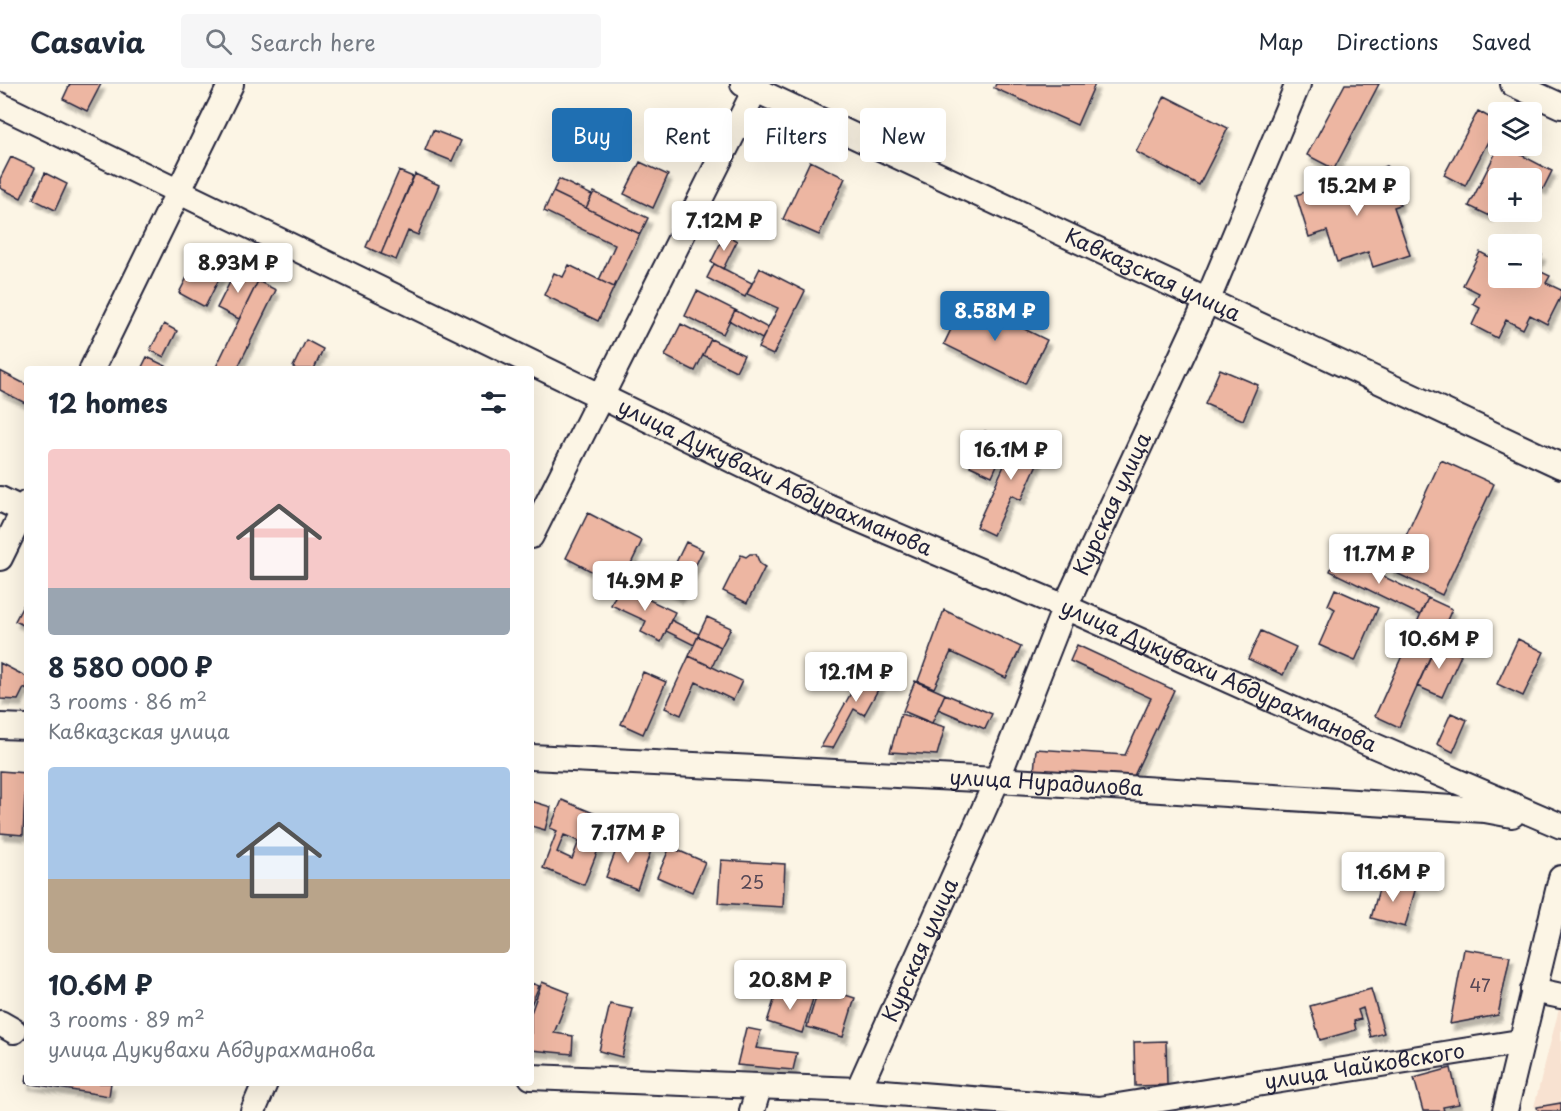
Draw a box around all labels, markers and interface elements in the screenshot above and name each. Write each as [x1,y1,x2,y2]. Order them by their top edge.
search box [181,14,601,68]
text: Casavia [30,20,145,63]
icon: search [202,25,235,58]
text: Search here [250,25,376,58]
text: Map [1258,25,1303,57]
text: Directions [1336,25,1438,57]
text: Saved [1471,25,1531,57]
map controls [1488,102,1542,288]
button: layers [1488,102,1542,156]
chip: Buy [552,108,632,162]
chip: Rent [644,108,732,162]
chip: Filters [744,108,848,162]
chip: New [860,108,946,162]
pin: 15.2M ₽ [1302,166,1412,217]
button: + [1488,168,1542,222]
text: 15.2M ₽ [1318,170,1396,200]
pin: 7.12M ₽ [669,201,779,252]
text: 7.12M ₽ [686,205,762,235]
street label: Кавказская улица [1060,219,1247,329]
button: − [1488,234,1542,288]
pin: 8.93M ₽ [183,243,293,294]
text: 8.93M ₽ [198,247,278,277]
pin: 8.58M ₽ [940,291,1050,342]
text: 8.58M ₽ [954,295,1036,325]
text: 12 homes [48,383,168,422]
icon: filters [477,386,510,419]
street label: улица Дукувахи Абдурахманова [613,389,938,563]
street label: Курская улица [1064,426,1158,580]
pin: 16.1M ₽ [956,430,1066,481]
text: 16.1M ₽ [974,434,1048,464]
icon: home [225,488,333,596]
pin: 11.7M ₽ [1324,534,1434,585]
text: 11.7M ₽ [1343,538,1415,568]
pin: 14.9M ₽ [590,561,700,612]
text: 14.9M ₽ [607,565,683,595]
street label: улица Дукувахи Абдурахманова [1056,589,1383,759]
pin: 10.6M ₽ [1384,619,1494,670]
text: 10.6M ₽ [1399,623,1479,653]
text: 8 580 000 ₽ [48,647,213,686]
pin: 12.1M ₽ [801,652,911,703]
text: 12.1M ₽ [819,656,893,686]
text: 3 rooms · 86 m² [48,686,207,716]
text: Кавказская улица [48,716,230,746]
street label: улица Нурадилова [949,760,1144,803]
icon: home [225,806,333,914]
pin: 7.17M ₽ [573,813,683,864]
text: 7.17M ₽ [591,817,665,847]
pin: 11.6M ₽ [1338,852,1448,903]
text: 11.6M ₽ [1356,856,1430,886]
house number: 25 [740,868,764,895]
street label: Курская улица [873,872,965,1027]
pin: 20.8M ₽ [735,960,845,1011]
text: 20.8M ₽ [748,964,832,994]
text: 10.6M ₽ [48,965,152,1004]
house number: 47 [1469,971,1491,998]
text: 3 rooms · 89 m² [48,1004,205,1034]
street label: улица Чайковского [1262,1033,1467,1096]
text: улица Дукувахи Абдурахманова [48,1034,375,1064]

